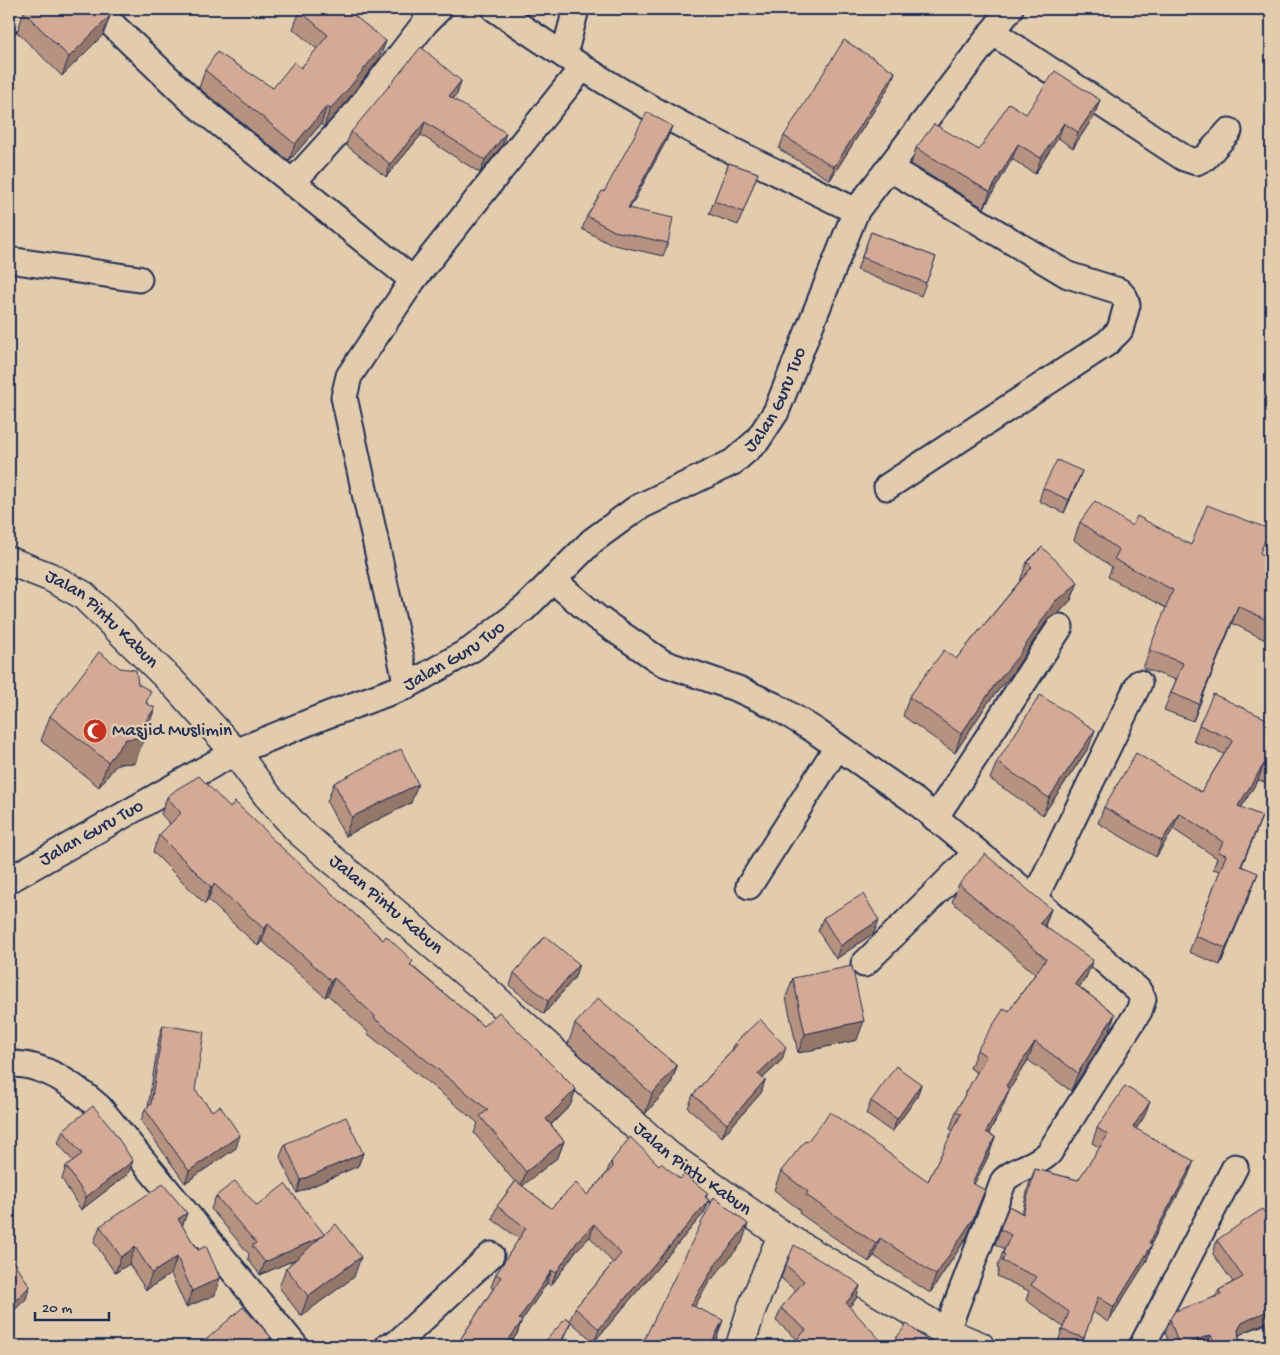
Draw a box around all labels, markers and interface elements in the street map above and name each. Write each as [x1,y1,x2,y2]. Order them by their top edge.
street label: Jalan Guru Tuo [740,344,812,458]
street label: Jalan Pintu Kabun [41,565,163,674]
street label: Jalan Guru Tuo [400,616,510,697]
mosque icon: Masjid Muslimin [82,718,108,744]
place label: Masjid Muslimin [112,720,232,743]
street label: Jalan Guru Tuo [35,795,148,872]
street label: Jalan Pintu Kabun [324,850,448,960]
street label: Jalan Pintu Kabun [628,1117,756,1221]
scale bar [35,1290,109,1322]
text: 20 m [42,1300,72,1318]

